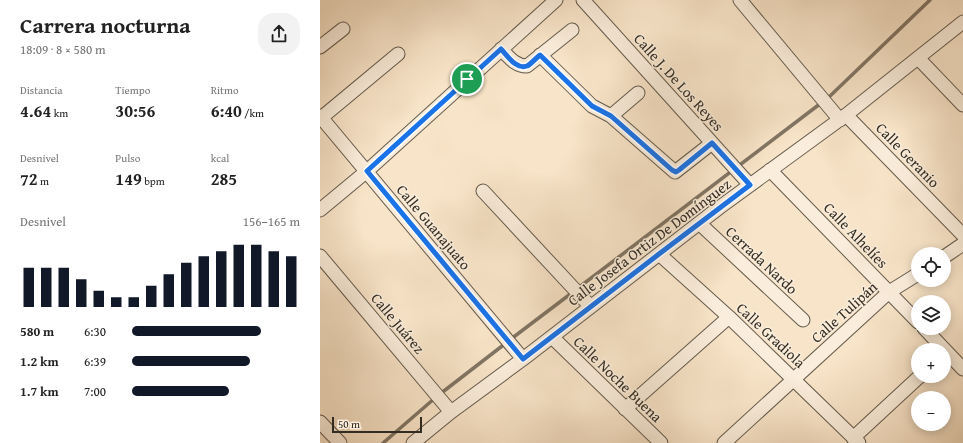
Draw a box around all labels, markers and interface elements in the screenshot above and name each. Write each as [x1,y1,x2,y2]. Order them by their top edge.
text: Carrera nocturna [20,9,191,41]
button: share [258,13,300,55]
street label: Calle J. De Los Reyes [629,28,729,136]
text: 18:09 · 8 × 580 m [20,40,106,59]
pin [450,62,484,96]
icon: arrive [456,68,478,90]
text: Distancia [20,82,63,98]
text: Tiempo [115,82,150,98]
text: Ritmo [211,82,239,98]
text: 4.64 [20,98,51,123]
text: 30:56 [115,98,155,123]
text: 6:40 [211,98,242,123]
text: km [51,105,68,121]
text: /km [242,105,264,121]
street label: Calle Geranio [872,118,945,192]
text: Desnivel [20,150,59,166]
text: Pulso [115,150,140,166]
text: kcal [211,150,229,166]
text: 72 [20,166,38,191]
text: 149 [115,166,142,191]
text: 285 [211,166,237,191]
text: m [38,173,49,189]
text: bpm [142,173,165,189]
street label: Calle Josefa Ortiz De Domínguez [563,173,735,310]
street label: Calle Guanajuato [392,180,476,275]
street label: Calle Alhelíes [819,197,893,273]
text: Desnivel [20,212,66,231]
text: 156–165 m [243,212,300,231]
street label: Cerrada Nardo [721,221,803,299]
map controls [911,247,951,431]
button: locate [911,247,951,287]
street label: Calle Tulipán [806,276,882,347]
street label: Calle Juárez [366,288,430,358]
button: layers [911,295,951,335]
street label: Calle Gradiola [732,298,810,372]
text: 580 m [20,322,54,341]
text: 6:30 [84,322,106,341]
street label: Calle Noche Buena [569,331,667,427]
button: + [911,343,951,383]
text: 1.2 km [20,352,59,371]
text: 6:39 [84,352,106,371]
text: 1.7 km [20,382,59,401]
text: 7:00 [84,382,106,401]
button: − [911,391,951,431]
scale bar [332,415,422,434]
text: 50 m [338,416,360,432]

